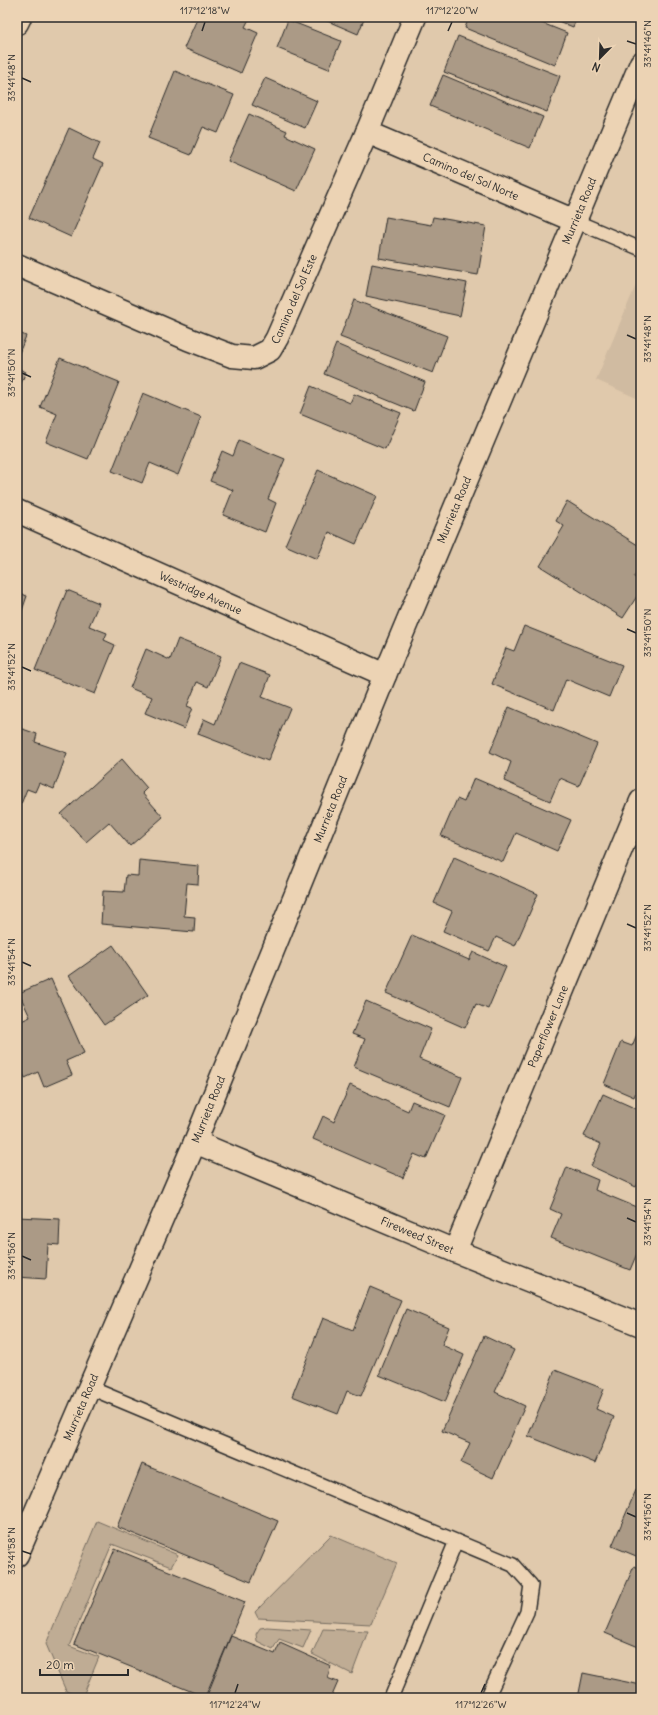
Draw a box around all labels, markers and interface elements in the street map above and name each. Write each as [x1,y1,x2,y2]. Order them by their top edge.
text: 117°12'18"W [180,4,230,17]
text: 117°12'20"W [426,4,478,17]
text: 33°41'46"N [641,20,654,68]
north arrow [580,38,620,78]
text: 33°41'48"N [5,54,18,102]
text: N [590,59,602,75]
street label: Camino del Sol Norte [421,150,521,203]
street label: Murrieta Road [559,175,600,246]
street label: Camino del Sol Este [268,252,320,346]
text: 33°41'48"N [641,315,654,363]
text: 33°41'50"N [5,349,18,397]
street label: Murrieta Road [434,474,475,545]
street label: Westridge Avenue [157,568,244,617]
text: 33°41'50"N [641,609,654,657]
text: 33°41'52"N [5,643,18,691]
street label: Murrieta Road [311,773,350,845]
text: 33°41'52"N [641,904,654,952]
text: 33°41'54"N [5,938,18,986]
street label: Paperflower Lane [525,983,571,1070]
street label: Murrieta Road [188,1073,228,1145]
text: 33°41'54"N [641,1198,654,1246]
street label: Fireweed Street [379,1214,456,1257]
text: 33°41'56"N [5,1232,18,1280]
street label: Murrieta Road [60,1371,101,1443]
text: 33°41'56"N [641,1493,654,1541]
text: 33°41'58"N [5,1527,18,1575]
scale bar [40,1651,128,1677]
text: 20 m [46,1657,74,1672]
text: 117°12'24"W [209,1698,261,1711]
text: 117°12'26"W [455,1698,507,1711]

